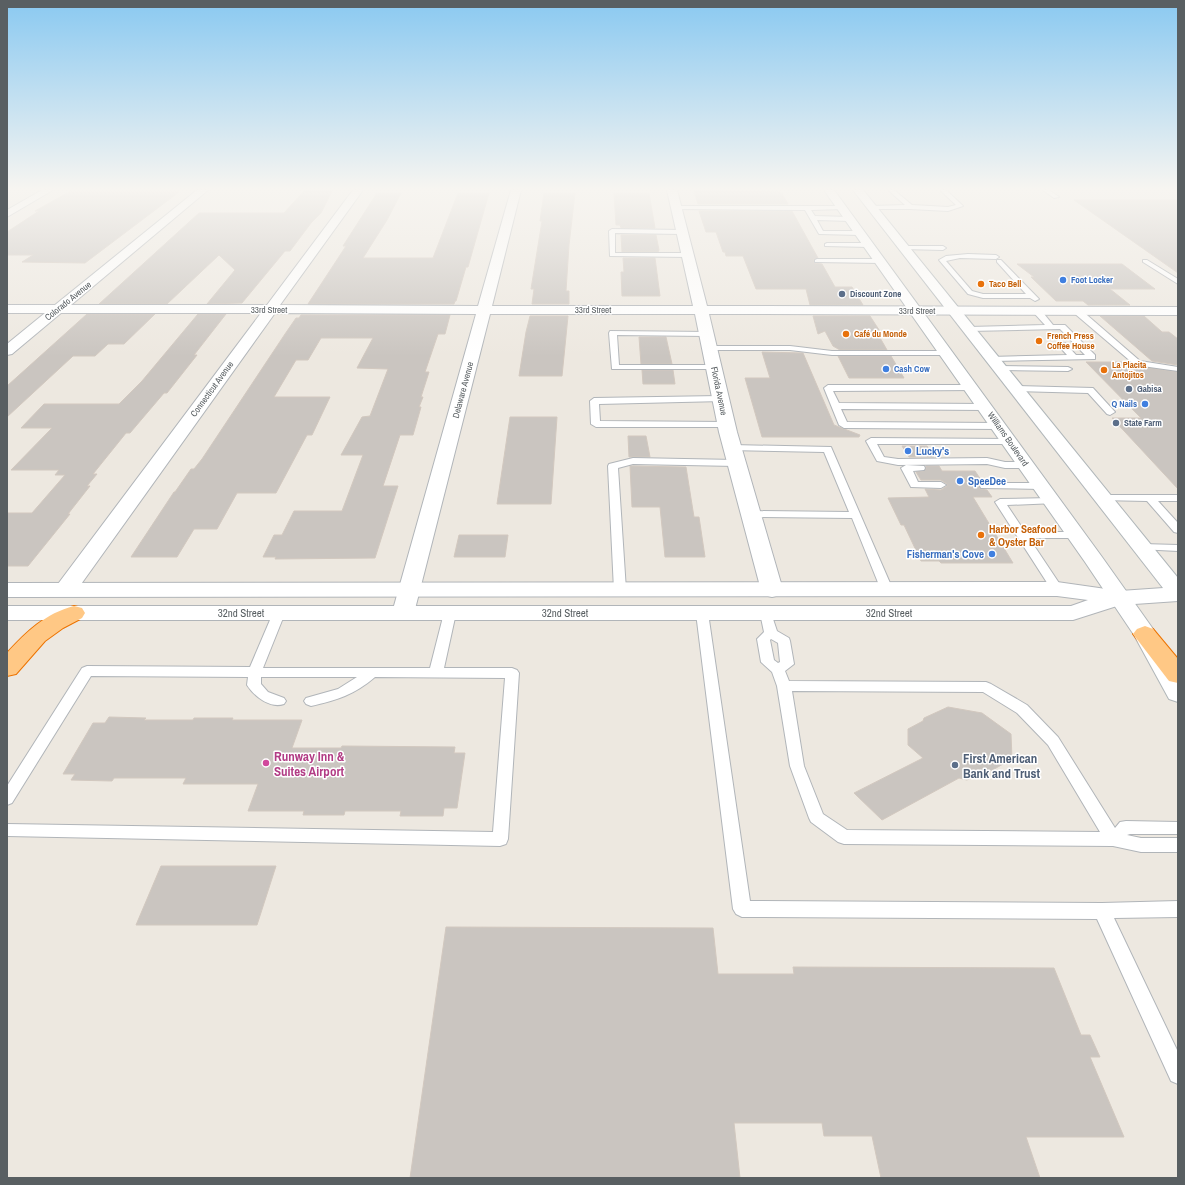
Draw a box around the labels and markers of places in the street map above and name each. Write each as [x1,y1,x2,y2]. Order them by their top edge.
place label: Foot Locker [1071,274,1113,286]
marker: Foot Locker [1058,275,1068,285]
place label: Taco Bell [989,278,1021,290]
marker: Taco Bell [976,279,986,289]
place label: Discount Zone [850,288,901,300]
marker: Discount Zone [837,289,847,299]
place label: Café du Monde [854,328,907,340]
marker: Café du Monde [841,329,851,339]
place label: French Press Coffee House [1047,330,1095,352]
marker: French Press Coffee House [1034,336,1044,346]
place label: La Placita Antojitos [1112,359,1147,381]
place label: Cash Cow [894,363,930,375]
marker: Cash Cow [881,364,891,374]
marker: La Placita Antojitos [1099,365,1109,375]
place label: Gabisa [1137,383,1163,395]
marker: Gabisa [1124,384,1134,394]
place label: Q Nails [1112,398,1137,410]
marker: Q Nails [1140,399,1150,409]
place label: State Farm [1124,417,1162,429]
marker: State Farm [1111,418,1121,428]
place label: Lucky's [916,444,949,458]
marker: Lucky's [903,446,913,456]
place label: SpeeDee [968,474,1006,488]
marker: SpeeDee [955,476,965,486]
place label: Harbor Seafood & Oyster Bar [989,522,1057,549]
marker: Harbor Seafood & Oyster Bar [976,530,986,540]
place label: Fisherman's Cove [907,547,984,561]
marker: Fisherman's Cove [987,549,997,559]
place label: Runway Inn & Suites Airport [274,748,345,780]
place label: First American Bank and Trust [963,750,1040,782]
marker: Runway Inn & Suites Airport [261,758,271,768]
marker: First American Bank and Trust [950,760,960,770]

